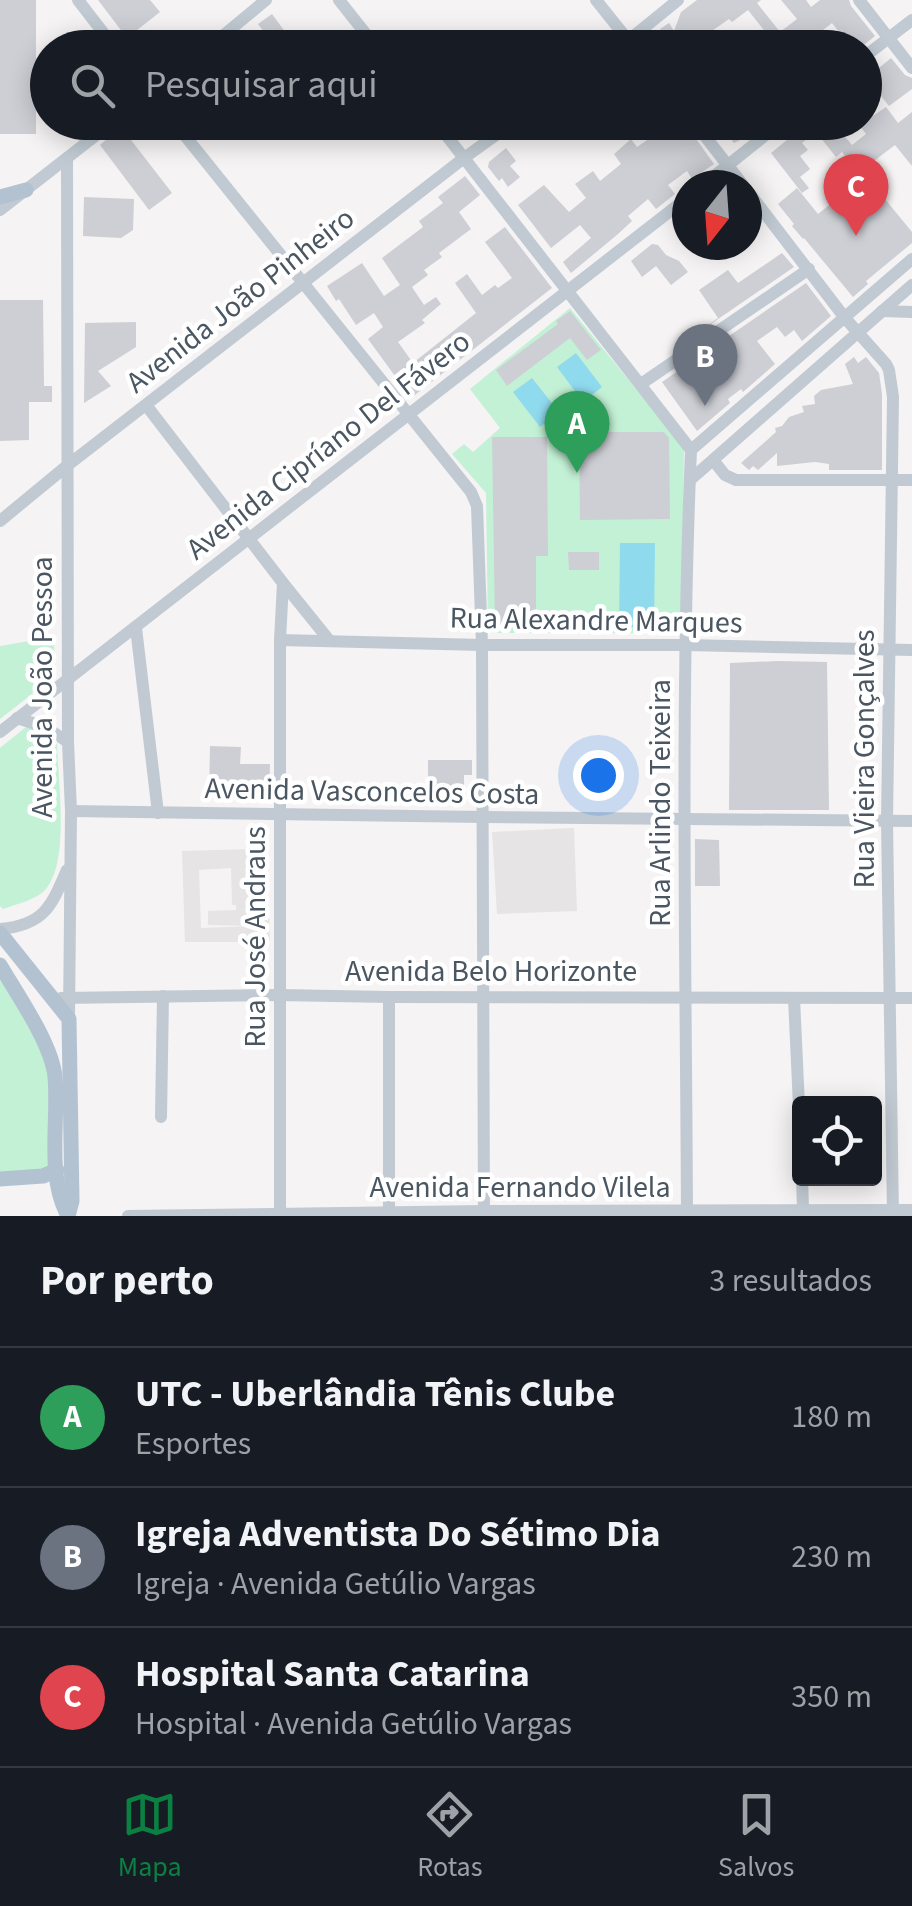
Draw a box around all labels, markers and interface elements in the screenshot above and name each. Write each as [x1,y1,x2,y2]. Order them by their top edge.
search box [30,30,882,140]
icon: search [65,58,120,113]
text: Pesquisar aqui [145,58,378,112]
pin: C [824,154,888,236]
north arrow [672,170,762,260]
street label: Avenida João Pinheiro [117,197,364,403]
street label: Avenida Cipríano Del Fávero [177,321,480,570]
pin: B [672,324,738,406]
pin: A [544,390,610,473]
street label: Avenida João Pessoa [21,556,64,818]
street label: Rua Alexandre Marques [449,596,743,645]
street label: Rua Vieira Gonçalves [843,629,886,889]
street label: Rua Arlindo Teixeira [639,679,682,927]
your location [573,750,624,801]
street label: Avenida Vasconcelos Costa [204,767,540,816]
street label: Rua José Andraus [234,826,277,1048]
street label: Avenida Belo Horizonte [345,950,637,993]
map controls [792,1096,882,1186]
button: locate [792,1096,882,1186]
street label: Avenida Fernando Vilela [369,1166,671,1209]
text: Por perto [40,1251,214,1311]
text: 3 resultados [709,1258,872,1304]
text: UTC - Uberlândia Tênis Clube [135,1367,615,1421]
text: A [63,1394,82,1440]
text: 180 m [791,1394,872,1440]
text: Esportes [135,1421,251,1467]
text: Igreja Adventista Do Sétimo Dia [135,1507,661,1561]
text: B [63,1534,82,1580]
text: 230 m [791,1534,872,1580]
text: Igreja · Avenida Getúlio Vargas [135,1561,536,1607]
text: Hospital Santa Catarina [135,1647,530,1701]
text: C [63,1674,82,1720]
text: 350 m [791,1674,872,1720]
text: Hospital · Avenida Getúlio Vargas [135,1701,572,1747]
tab: Mapa [118,1787,182,1887]
tab: Rotas [417,1787,482,1887]
tab: Salvos [718,1787,794,1887]

